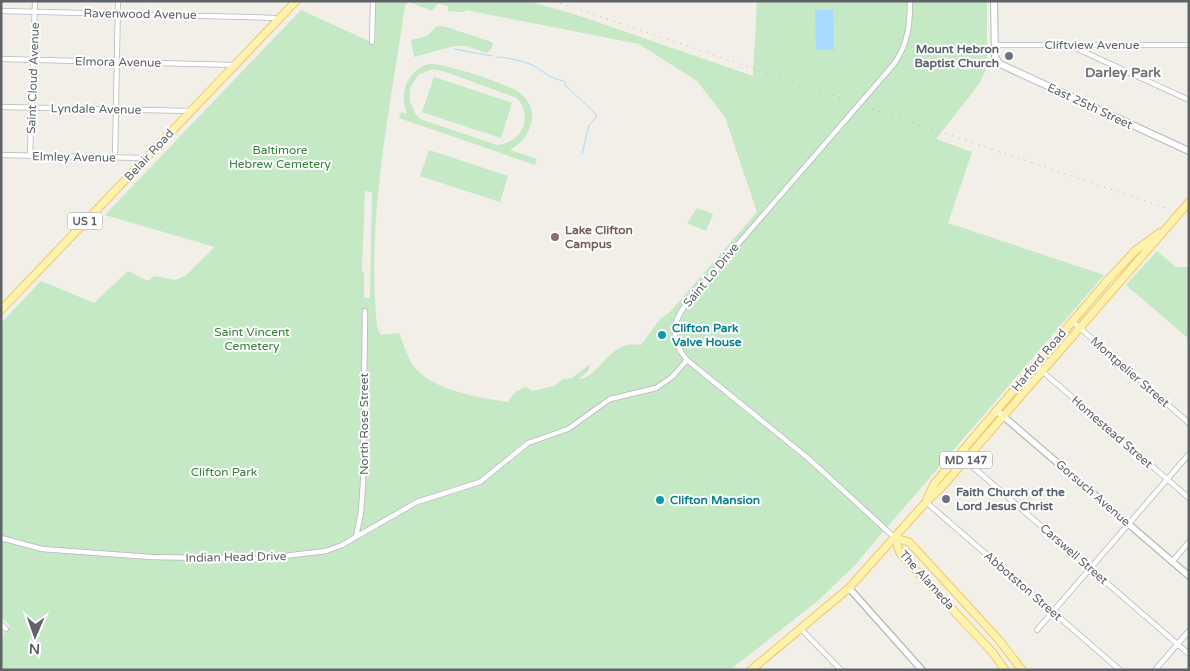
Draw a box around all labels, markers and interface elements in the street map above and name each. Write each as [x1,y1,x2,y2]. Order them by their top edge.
street label: Ravenwood Avenue [83,6,197,22]
street label: Saint Cloud Avenue [24,22,42,134]
street label: Cliftview Avenue [1045,38,1140,52]
place label: Mount Hebron Baptist Church [914,42,999,71]
marker: Mount Hebron Baptist Church [1003,50,1015,62]
street label: Elmora Avenue [75,54,162,70]
district label: Darley Park [1085,64,1161,81]
street label: East 25th Street [1045,80,1135,132]
street label: Lyndale Avenue [50,101,142,117]
street label: Belair Road [121,126,177,184]
park label: Baltimore Hebrew Cemetery [229,143,332,171]
street label: Elmley Avenue [32,149,116,165]
road number: US 1 [68,212,102,230]
place label: Lake Clifton Campus [565,223,633,252]
marker: Lake Clifton Campus [549,231,561,243]
street label: Saint Lo Drive [680,240,742,310]
place label: Clifton Park Valve House [672,321,742,349]
park label: Saint Vincent Cemetery [214,325,290,353]
street label: Harford Road [1009,326,1069,394]
marker: Clifton Park Valve House [656,329,668,341]
street label: Montpelier Street [1088,334,1172,410]
street label: North Rose Street [357,372,371,475]
street label: Homestead Street [1069,393,1156,471]
road number: MD 147 [940,452,992,468]
street label: Gorsuch Avenue [1053,457,1133,529]
park label: Clifton Park [191,465,258,479]
place label: Faith Church of the Lord Jesus Christ [956,485,1065,513]
place label: Clifton Mansion [670,493,760,507]
marker: Faith Church of the Lord Jesus Christ [940,493,952,505]
marker: Clifton Mansion [654,494,666,506]
street label: Carswell Street [1037,521,1111,587]
street label: The Alameda [897,547,957,613]
street label: Indian Head Drive [185,549,287,565]
street label: Abbotston Street [981,549,1065,624]
north arrow [10,611,60,661]
text: N [29,640,40,657]

